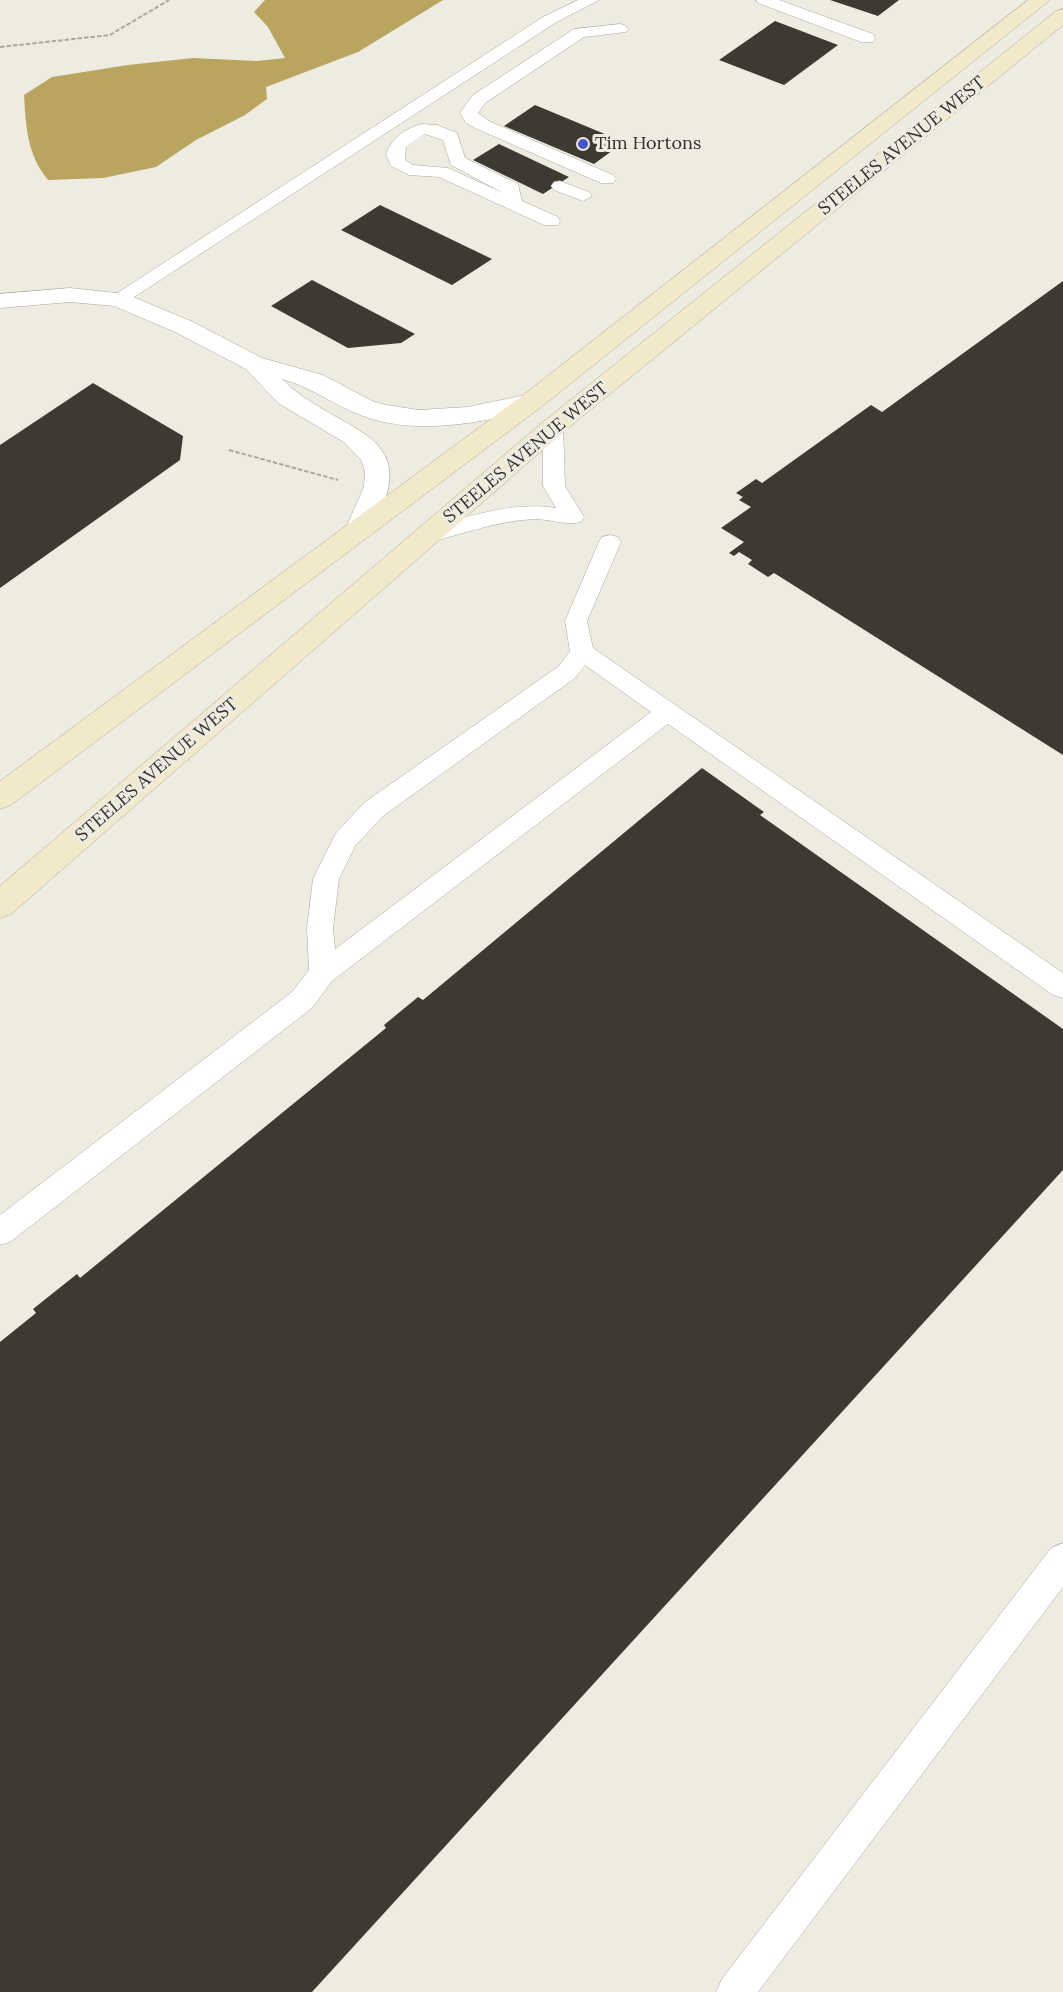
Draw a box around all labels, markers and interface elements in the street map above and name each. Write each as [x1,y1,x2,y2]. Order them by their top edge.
street label: STEELES AVENUE WEST [814,72,990,220]
place label: Tim Hortons [595,133,701,155]
marker: Tim Hortons [576,137,590,151]
street label: STEELES AVENUE WEST [439,378,613,528]
street label: STEELES AVENUE WEST [71,694,243,846]

